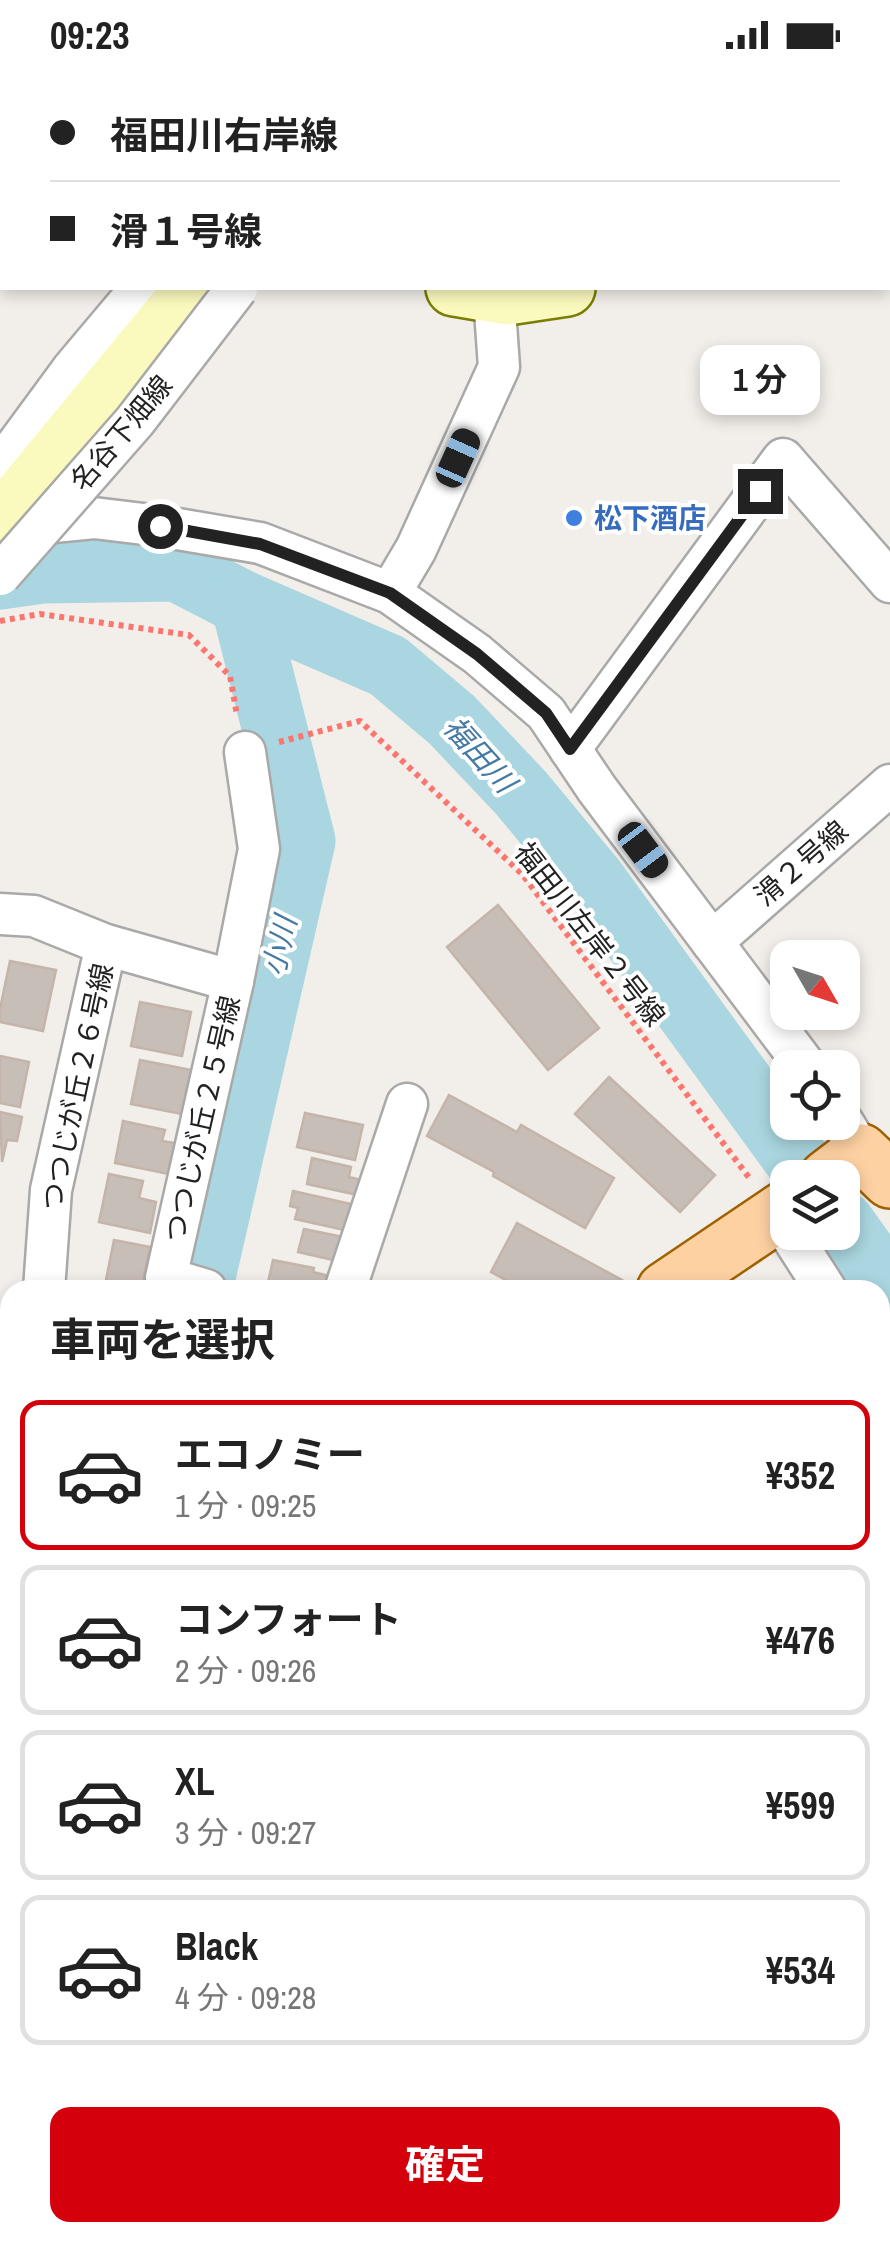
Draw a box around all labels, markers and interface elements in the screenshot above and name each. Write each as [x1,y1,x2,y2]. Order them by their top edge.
text: 09:23 [50,10,130,61]
text: 福田川右岸線 [110,110,338,161]
text: 滑１号線 [110,206,262,257]
callout: 1 分 [700,346,820,416]
text: 1 分 [733,358,787,401]
street label: 名谷下畑線 [61,367,181,499]
car [432,424,484,492]
route end [738,469,783,514]
place label: 松下酒店 [594,499,706,537]
route start [138,504,183,549]
marker: 松下酒店 [563,507,585,529]
water label: 福田川 [435,707,527,803]
street label: 滑２号線 [746,812,856,914]
car [613,817,673,883]
street label: 福田川左岸２号線 [506,834,674,1034]
water label: 小川 [253,909,306,980]
north arrow [770,940,860,1030]
map controls [770,940,860,1250]
street label: つつじが丘２６号線 [32,960,122,1214]
street label: つつじが丘２５号線 [155,992,249,1246]
button: locate [770,1050,860,1140]
button: layers [770,1160,860,1250]
text: 車両を選択 [50,1309,275,1370]
text: エコノミー [175,1429,365,1480]
icon: car [55,1430,145,1520]
text: ¥352 [766,1450,835,1501]
text: 1 分 · 09:25 [175,1484,316,1527]
text: コンフォート [175,1594,402,1645]
icon: car [55,1595,145,1685]
text: ¥476 [766,1615,835,1666]
text: 2 分 · 09:26 [175,1649,316,1692]
text: XL [175,1756,215,1807]
icon: car [55,1760,145,1850]
text: ¥599 [766,1780,835,1831]
text: 3 分 · 09:27 [175,1811,316,1854]
text: Black [175,1921,258,1972]
icon: car [55,1925,145,2015]
text: ¥534 [766,1945,835,1996]
text: 4 分 · 09:28 [175,1976,316,2019]
button: 確定 [50,2107,840,2222]

